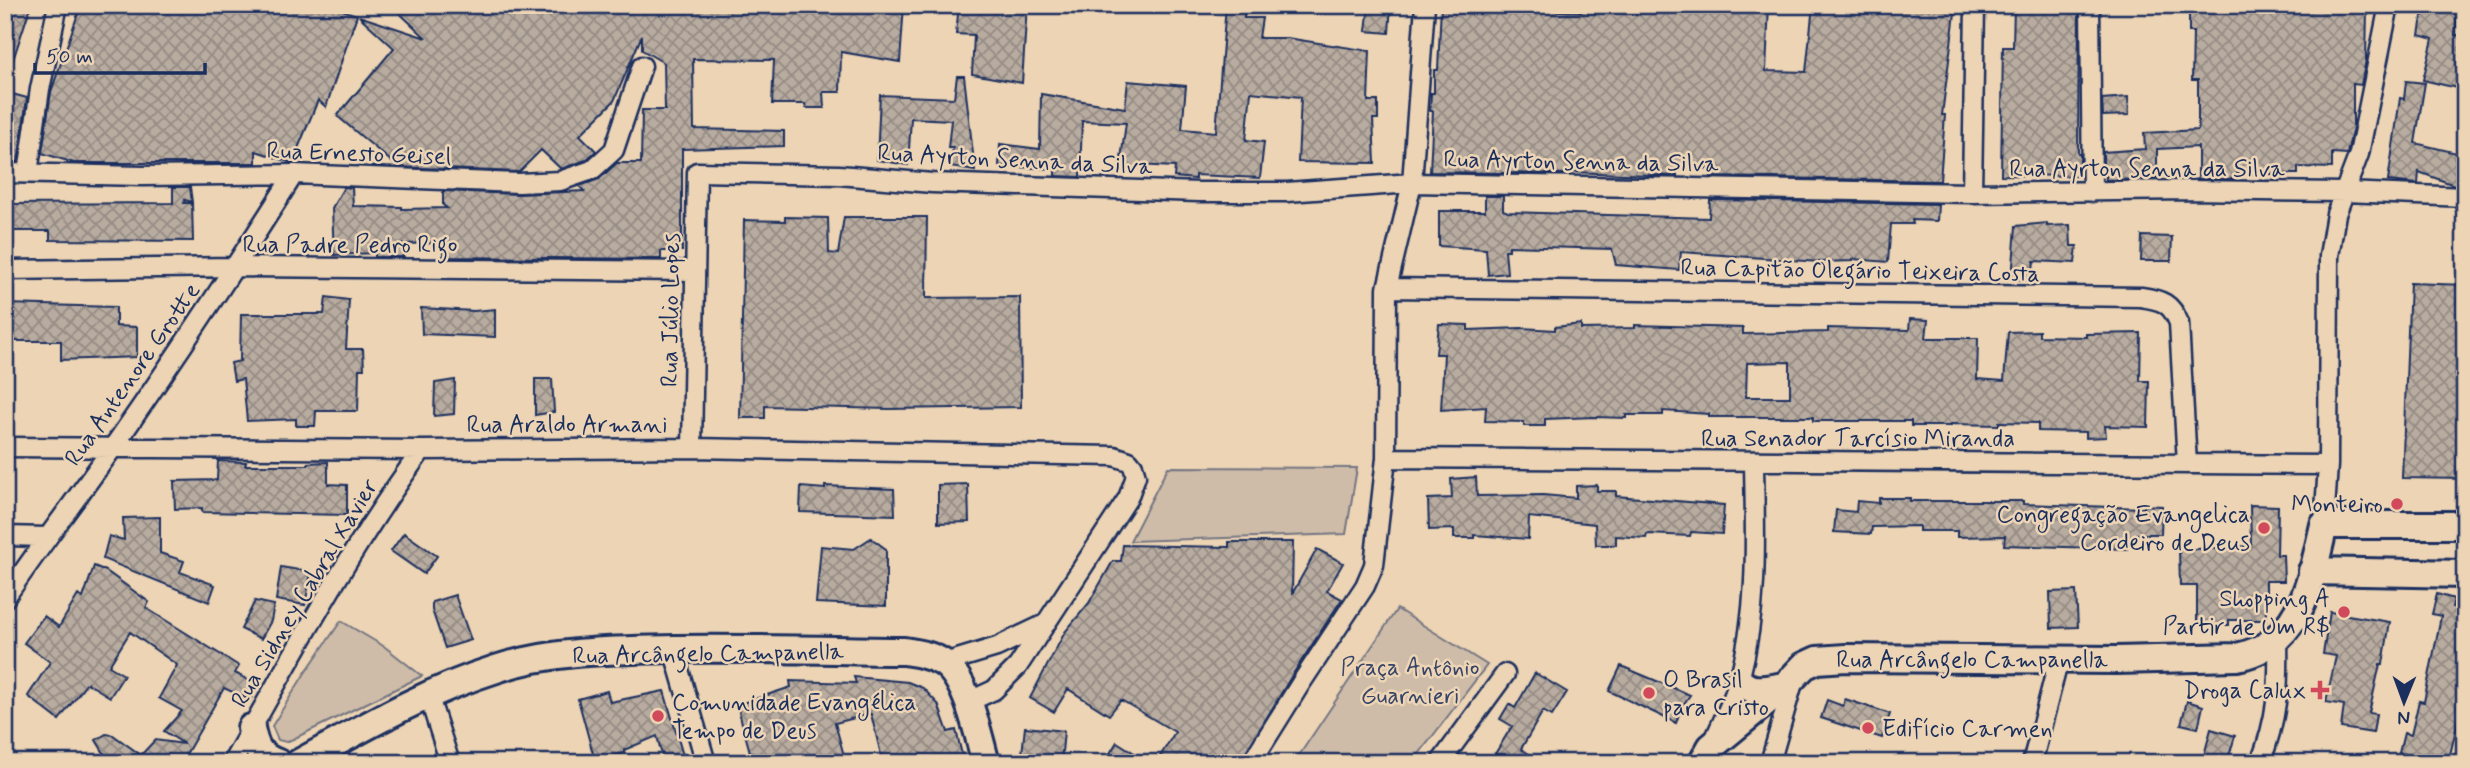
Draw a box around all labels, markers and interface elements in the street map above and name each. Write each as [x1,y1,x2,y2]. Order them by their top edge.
scale bar [35,32,205,76]
text: 50 m [46,43,93,71]
street label: Rua Ernesto Geisel [266,136,452,173]
street label: Rua Ayrton Senna da Silva [877,138,1154,183]
street label: Rua Ayrton Senna da Silva [1443,145,1719,180]
street label: Rua Ayrton Senna da Silva [2009,154,2285,185]
street label: Rua Padre Pedro Rigo [243,230,457,264]
street label: Rua Júlio Lopes [655,233,688,387]
street label: Rua Capitão Olegário Teixeira Costa [1680,253,2040,293]
street label: Rua Antenore Grotte [58,277,208,473]
street label: Rua Araldo Armani [466,410,668,441]
street label: Rua Senador Tarcísio Miranda [1701,424,2015,455]
street label: Rua Sidney Cabral Xavier [225,474,386,714]
place label: Monteiro [2291,490,2383,521]
marker: Monteiro [2389,496,2405,512]
place label: Congregação Evangelica Cordeiro de Deus [1997,500,2250,559]
marker: Congregação Evangelica Cordeiro de Deus [2256,520,2272,536]
place label: Shopping A Partir de Um R$ [2163,584,2330,643]
marker: Shopping A Partir de Um R$ [2336,604,2352,620]
street label: Rua Arcângelo Campanella [572,637,845,675]
street label: Rua Arcângelo Campanella [1836,645,2108,679]
park label: Praça Antônio Guarnieri [1341,653,1479,712]
place label: O Brasil para Cristo [1663,665,1769,724]
north arrow [2368,666,2438,736]
place label: Droga Calux [2184,676,2306,707]
marker: Droga Calux [2312,682,2328,698]
marker: O Brasil para Cristo [1641,685,1657,701]
place label: Comunidade Evangélica Tempo de Deus [672,688,917,747]
text: N [2397,705,2410,730]
marker: Comunidade Evangélica Tempo de Deus [650,708,666,724]
place label: Edifício Carmen [1882,714,2053,745]
marker: Edifício Carmen [1860,720,1876,736]

